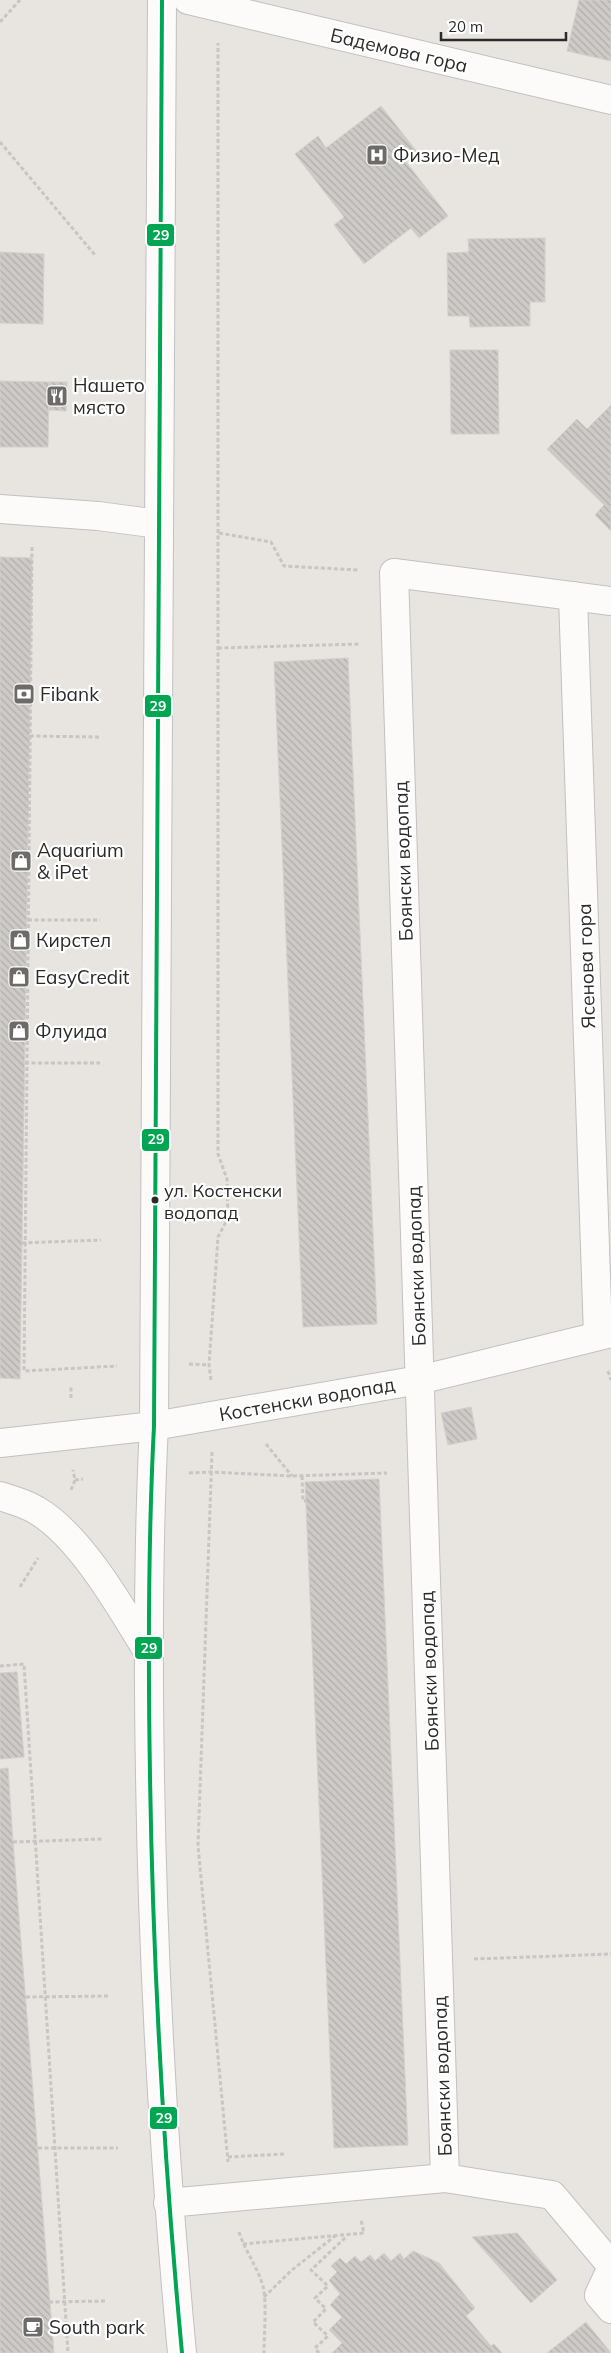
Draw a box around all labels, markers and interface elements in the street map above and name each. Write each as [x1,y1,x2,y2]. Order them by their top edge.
scale bar [441,10,566,42]
text: 20 m [448,17,483,36]
street label: Бадемова гора [328,23,470,77]
hospital icon: Физио-Мед [365,143,389,167]
place label: Физио-Мед [393,143,500,167]
line badge: 29 [146,223,175,247]
text: 29 [153,226,169,244]
place label: Нашето място [73,373,145,419]
restaurant icon: Нашето място [45,384,69,408]
bank icon: Fibank [12,682,36,706]
place label: Fibank [40,682,99,706]
line badge: 29 [144,694,172,718]
text: 29 [150,697,166,715]
street label: Боянски водопад [388,780,418,942]
place label: Aquarium & iPet [37,838,124,884]
shop icon: Aquarium & iPet [9,849,33,873]
street label: Ясенова гора [572,903,600,1029]
shop icon: Кирстел [8,928,32,952]
place label: Кирстел [36,928,111,952]
shop icon: EasyCredit [7,965,31,989]
place label: EasyCredit [35,965,130,989]
shop icon: Флуида [7,1019,31,1043]
place label: Флуида [35,1019,107,1043]
line badge: 29 [141,1128,170,1152]
text: 29 [148,1130,164,1148]
place label: ул. Костенски водопад [164,1179,282,1224]
street label: Боянски водопад [401,1185,431,1347]
marker: ул. Костенски водопад [150,1195,160,1205]
street label: Костенски водопад [217,1372,397,1426]
street label: Боянски водопад [414,1590,444,1752]
line badge: 29 [134,1636,163,1660]
text: 29 [141,1639,157,1657]
street label: Боянски водопад [427,1995,457,2157]
line badge: 29 [149,2106,178,2130]
text: 29 [156,2109,172,2127]
cafe icon: South park [21,2315,45,2339]
place label: South park [49,2315,145,2339]

